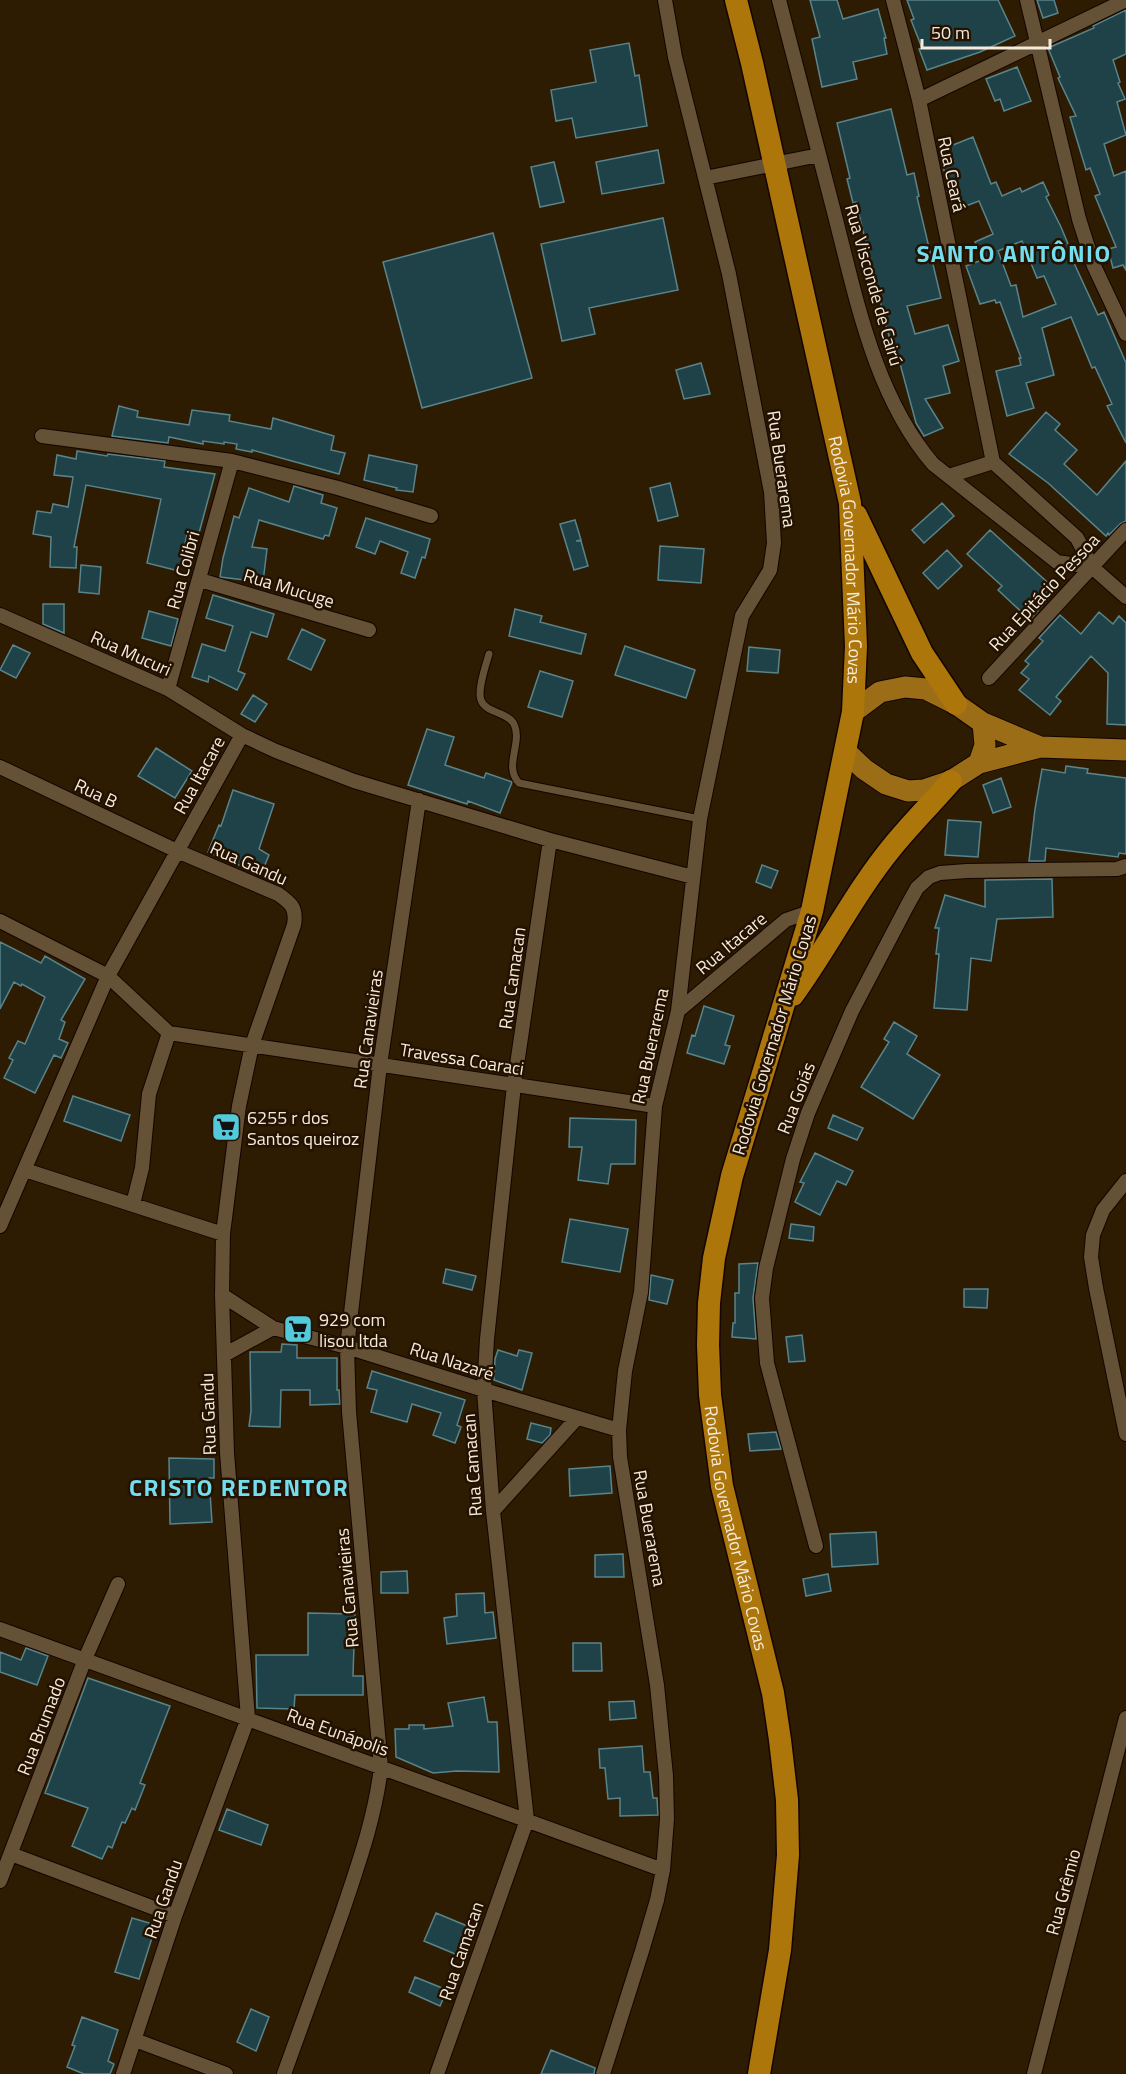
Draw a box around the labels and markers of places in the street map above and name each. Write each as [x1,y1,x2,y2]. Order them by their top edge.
place label: 6255 r dos Santos queiroz [247,1104,359,1152]
supermarket icon: 6255 r dos Santos queiroz [210,1111,242,1143]
place label: 929 com lisou ltda [319,1306,388,1354]
supermarket icon: 929 com lisou ltda [282,1313,314,1345]

